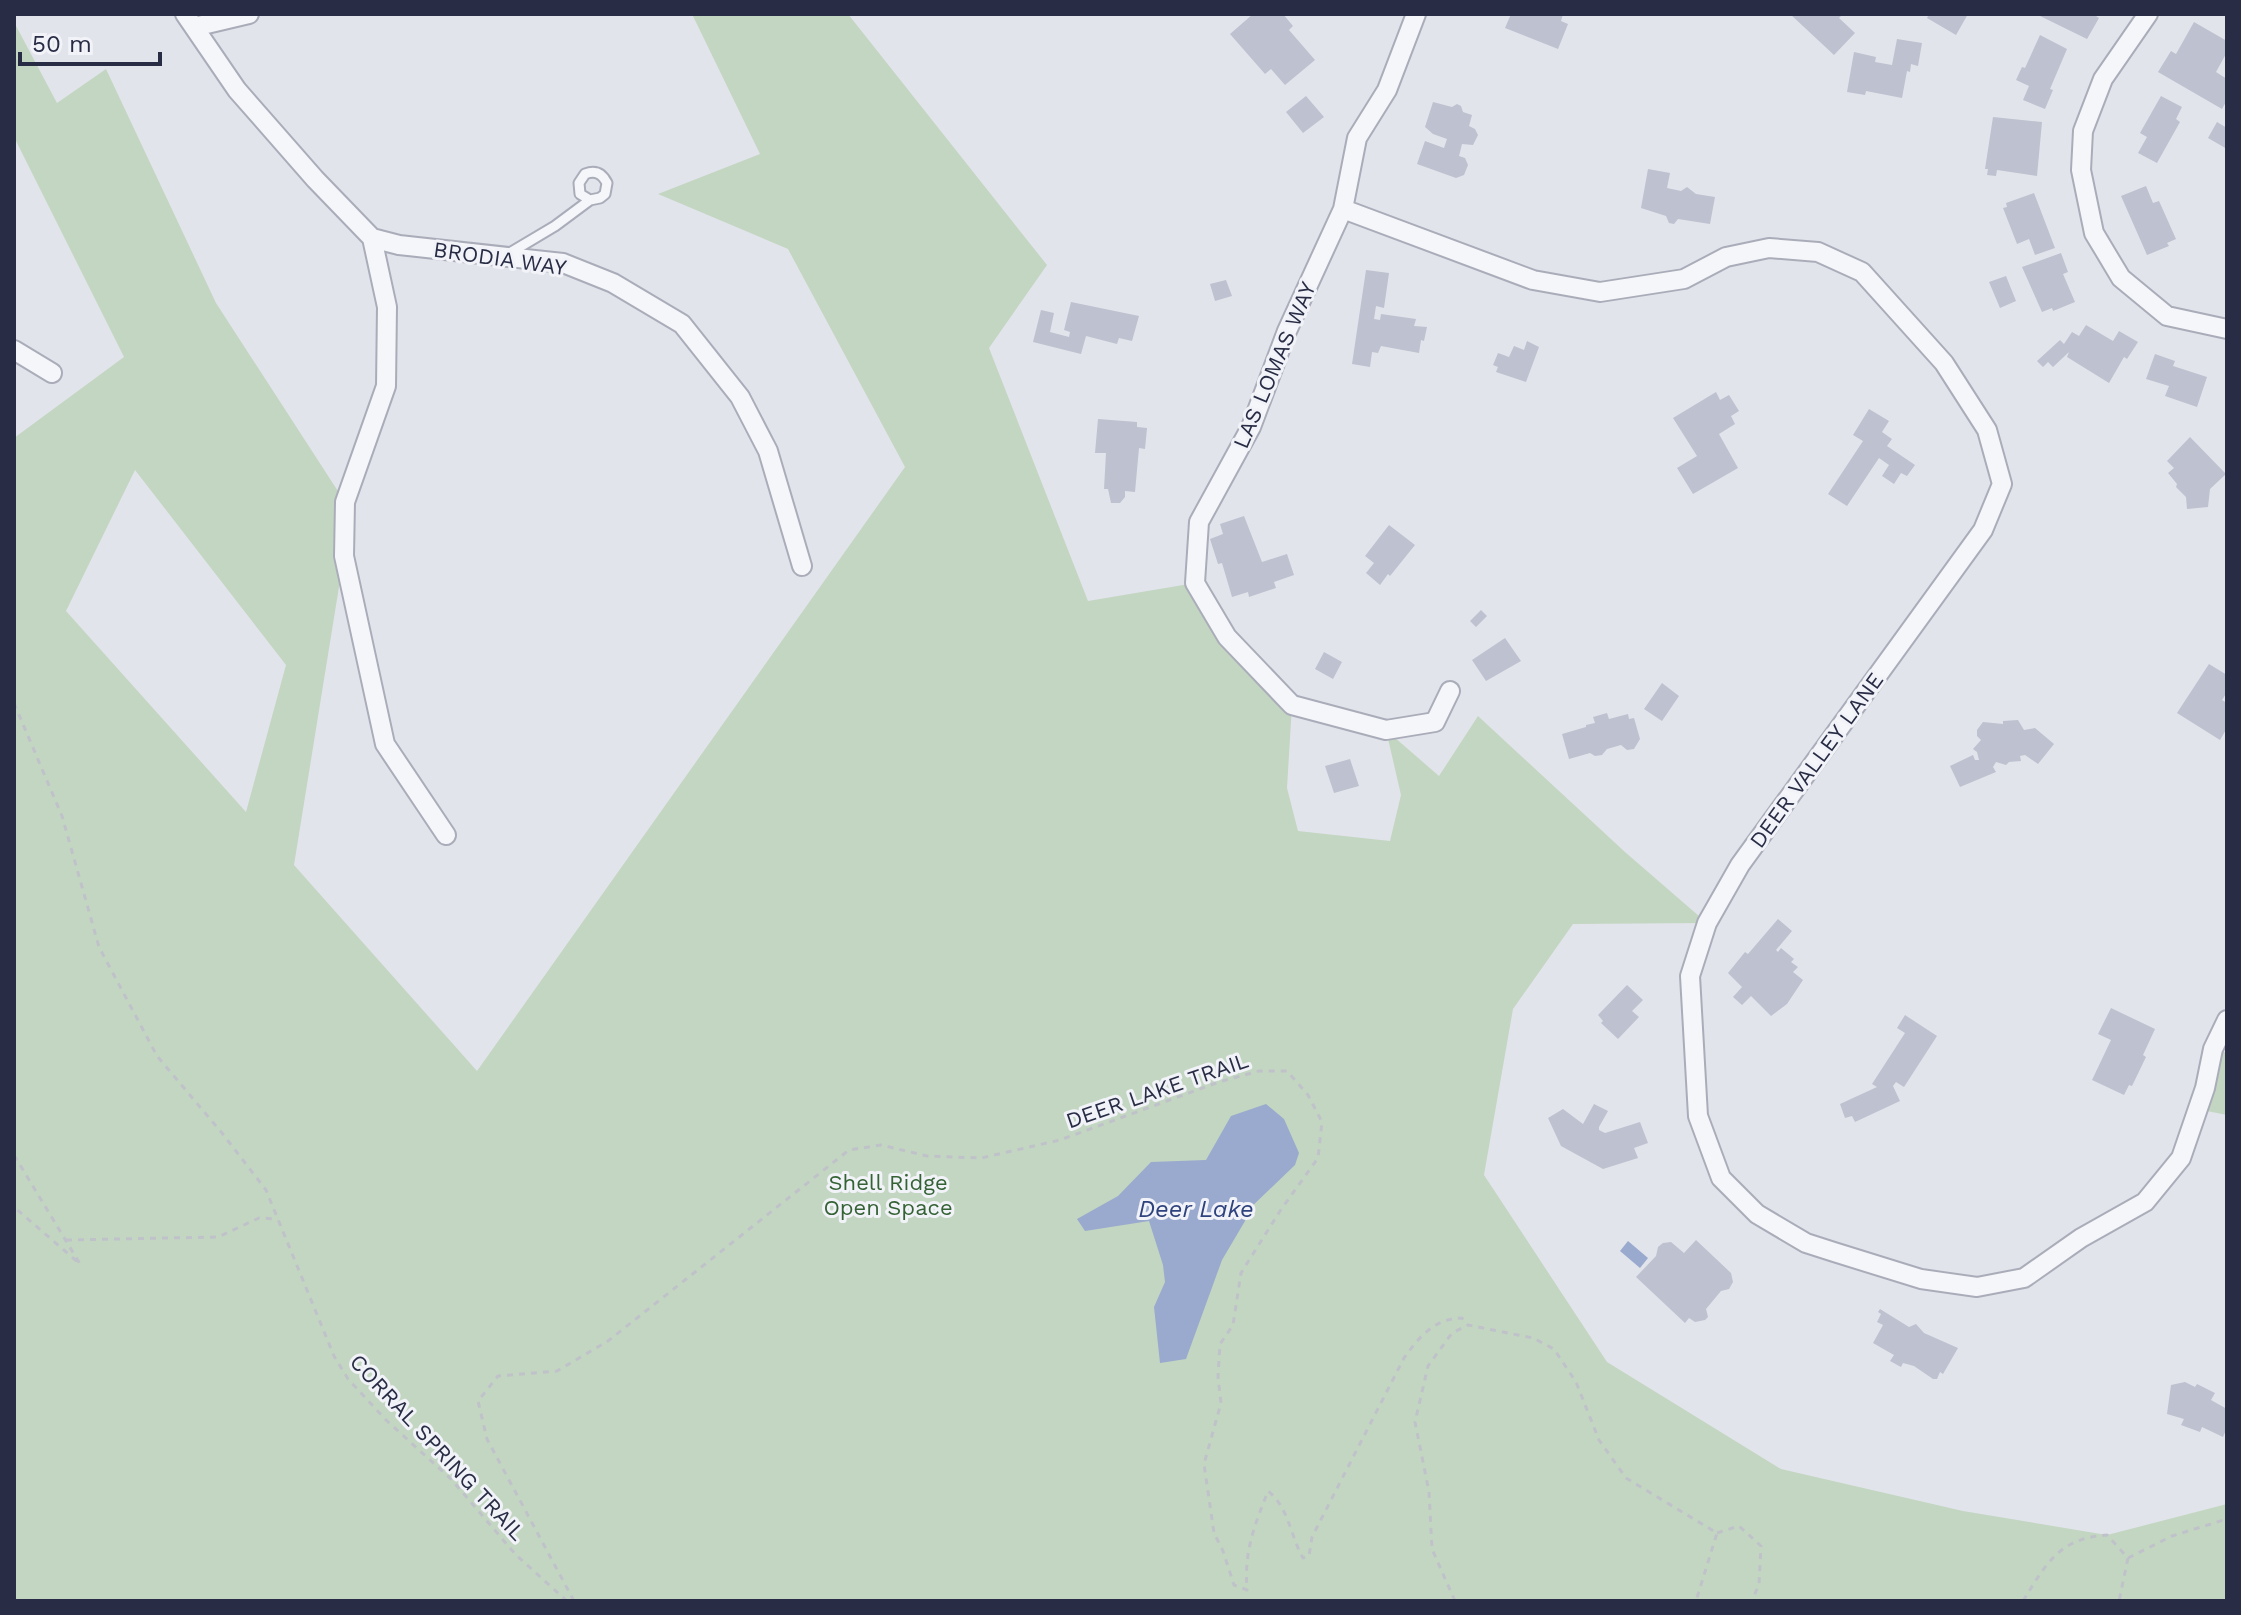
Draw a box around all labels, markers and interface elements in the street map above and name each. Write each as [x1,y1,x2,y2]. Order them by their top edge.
scale bar [20,16,160,66]
text: 50 m [32,30,92,58]
street label: BRODIA WAY [432,237,569,280]
street label: LAS LOMAS WAY [1228,278,1321,452]
street label: DEER VALLEY LANE [1745,668,1888,853]
street label: DEER LAKE TRAIL [1063,1048,1252,1133]
park label: Shell Ridge Open Space [823,1170,953,1220]
water label: Deer Lake [1138,1195,1254,1223]
street label: CORRAL SPRING TRAIL [345,1349,530,1546]

